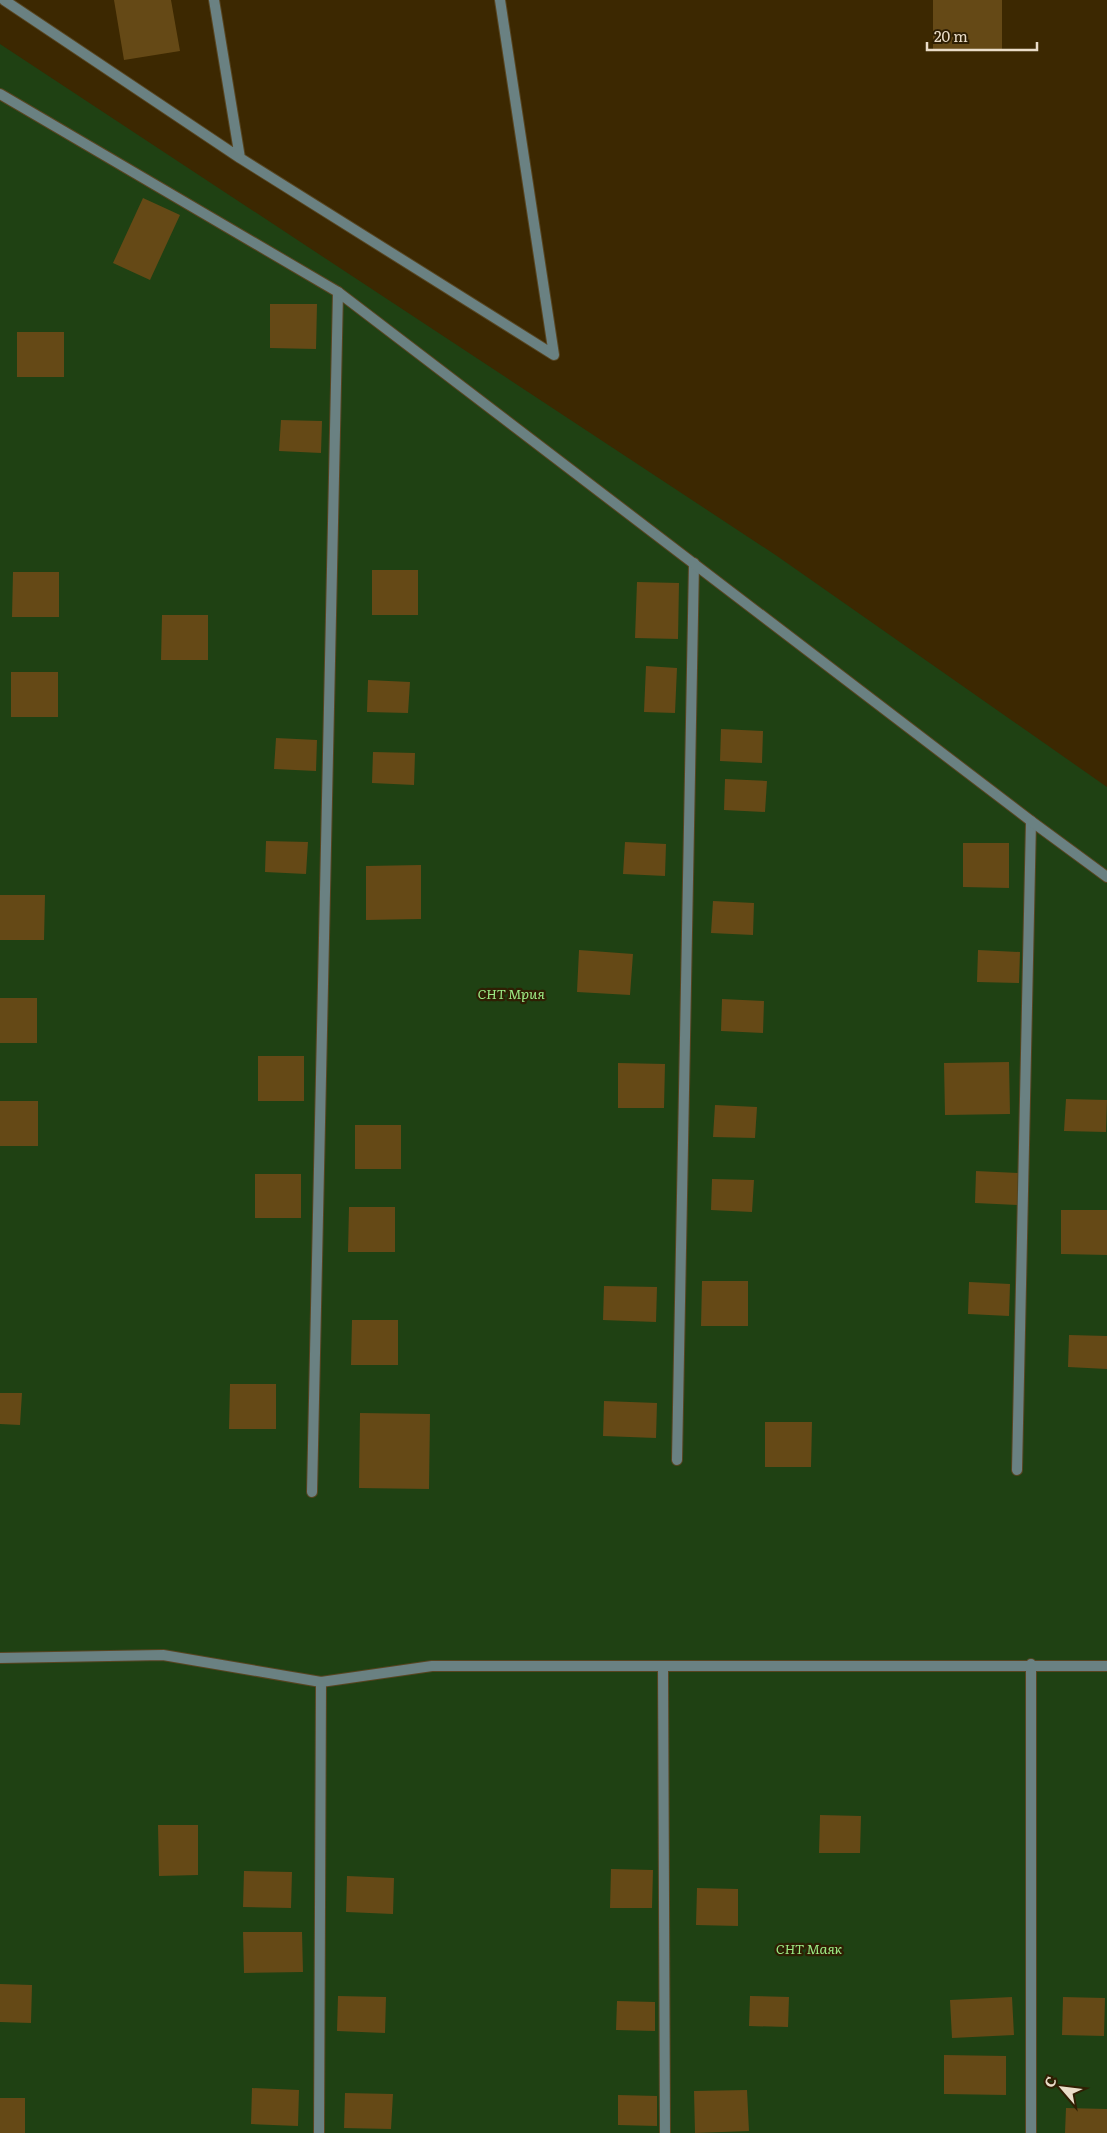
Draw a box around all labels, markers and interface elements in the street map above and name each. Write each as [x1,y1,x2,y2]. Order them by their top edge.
scale bar [927,20,1037,52]
text: 20 m [934,24,968,47]
park label: СНТ Мрия [477,983,545,1003]
park label: СНТ Маяк [776,1938,843,1958]
north arrow [1037,2063,1087,2113]
text: С [1038,2072,1061,2091]

